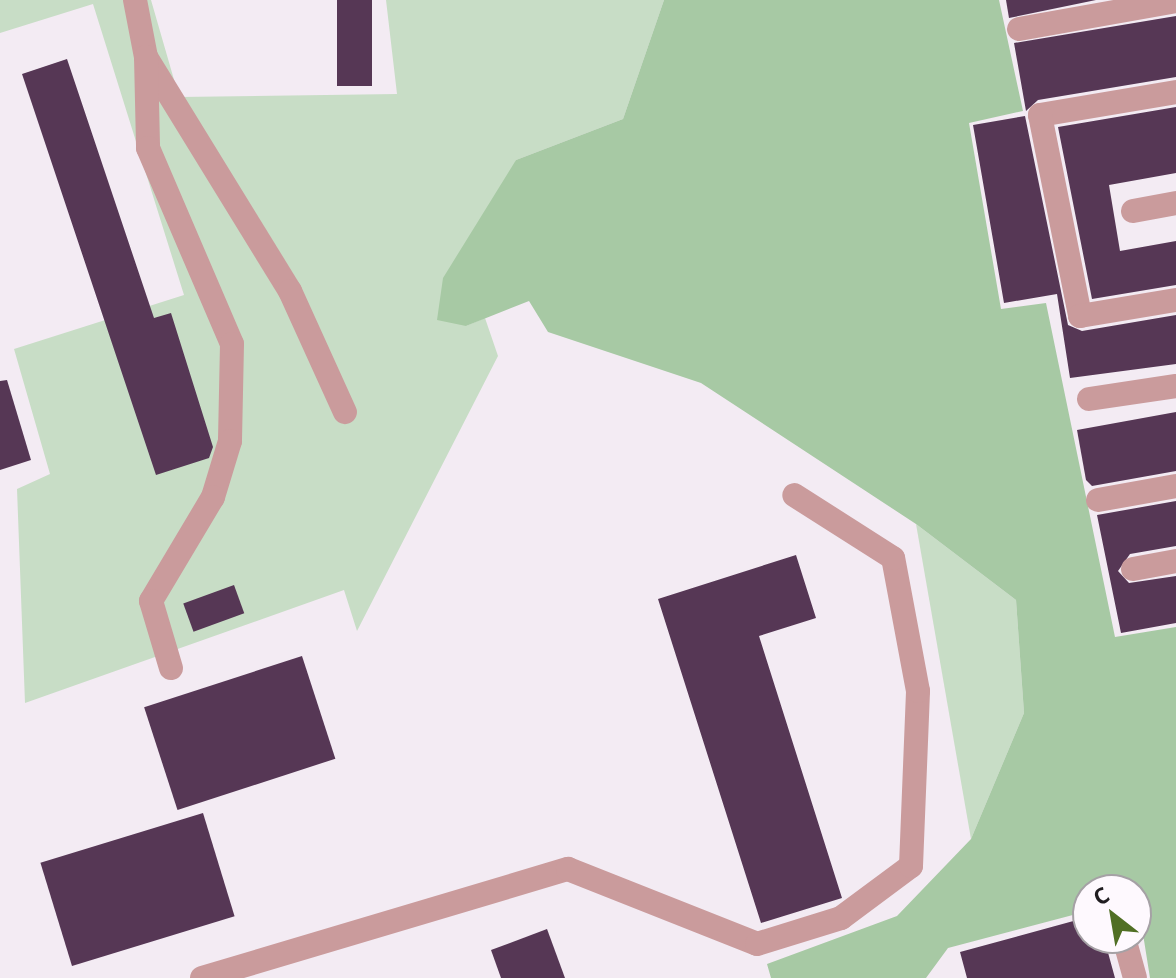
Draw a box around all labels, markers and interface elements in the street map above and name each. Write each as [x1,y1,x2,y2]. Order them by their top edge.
north arrow [1072,874,1152,954]
text: С [1087,879,1114,912]

